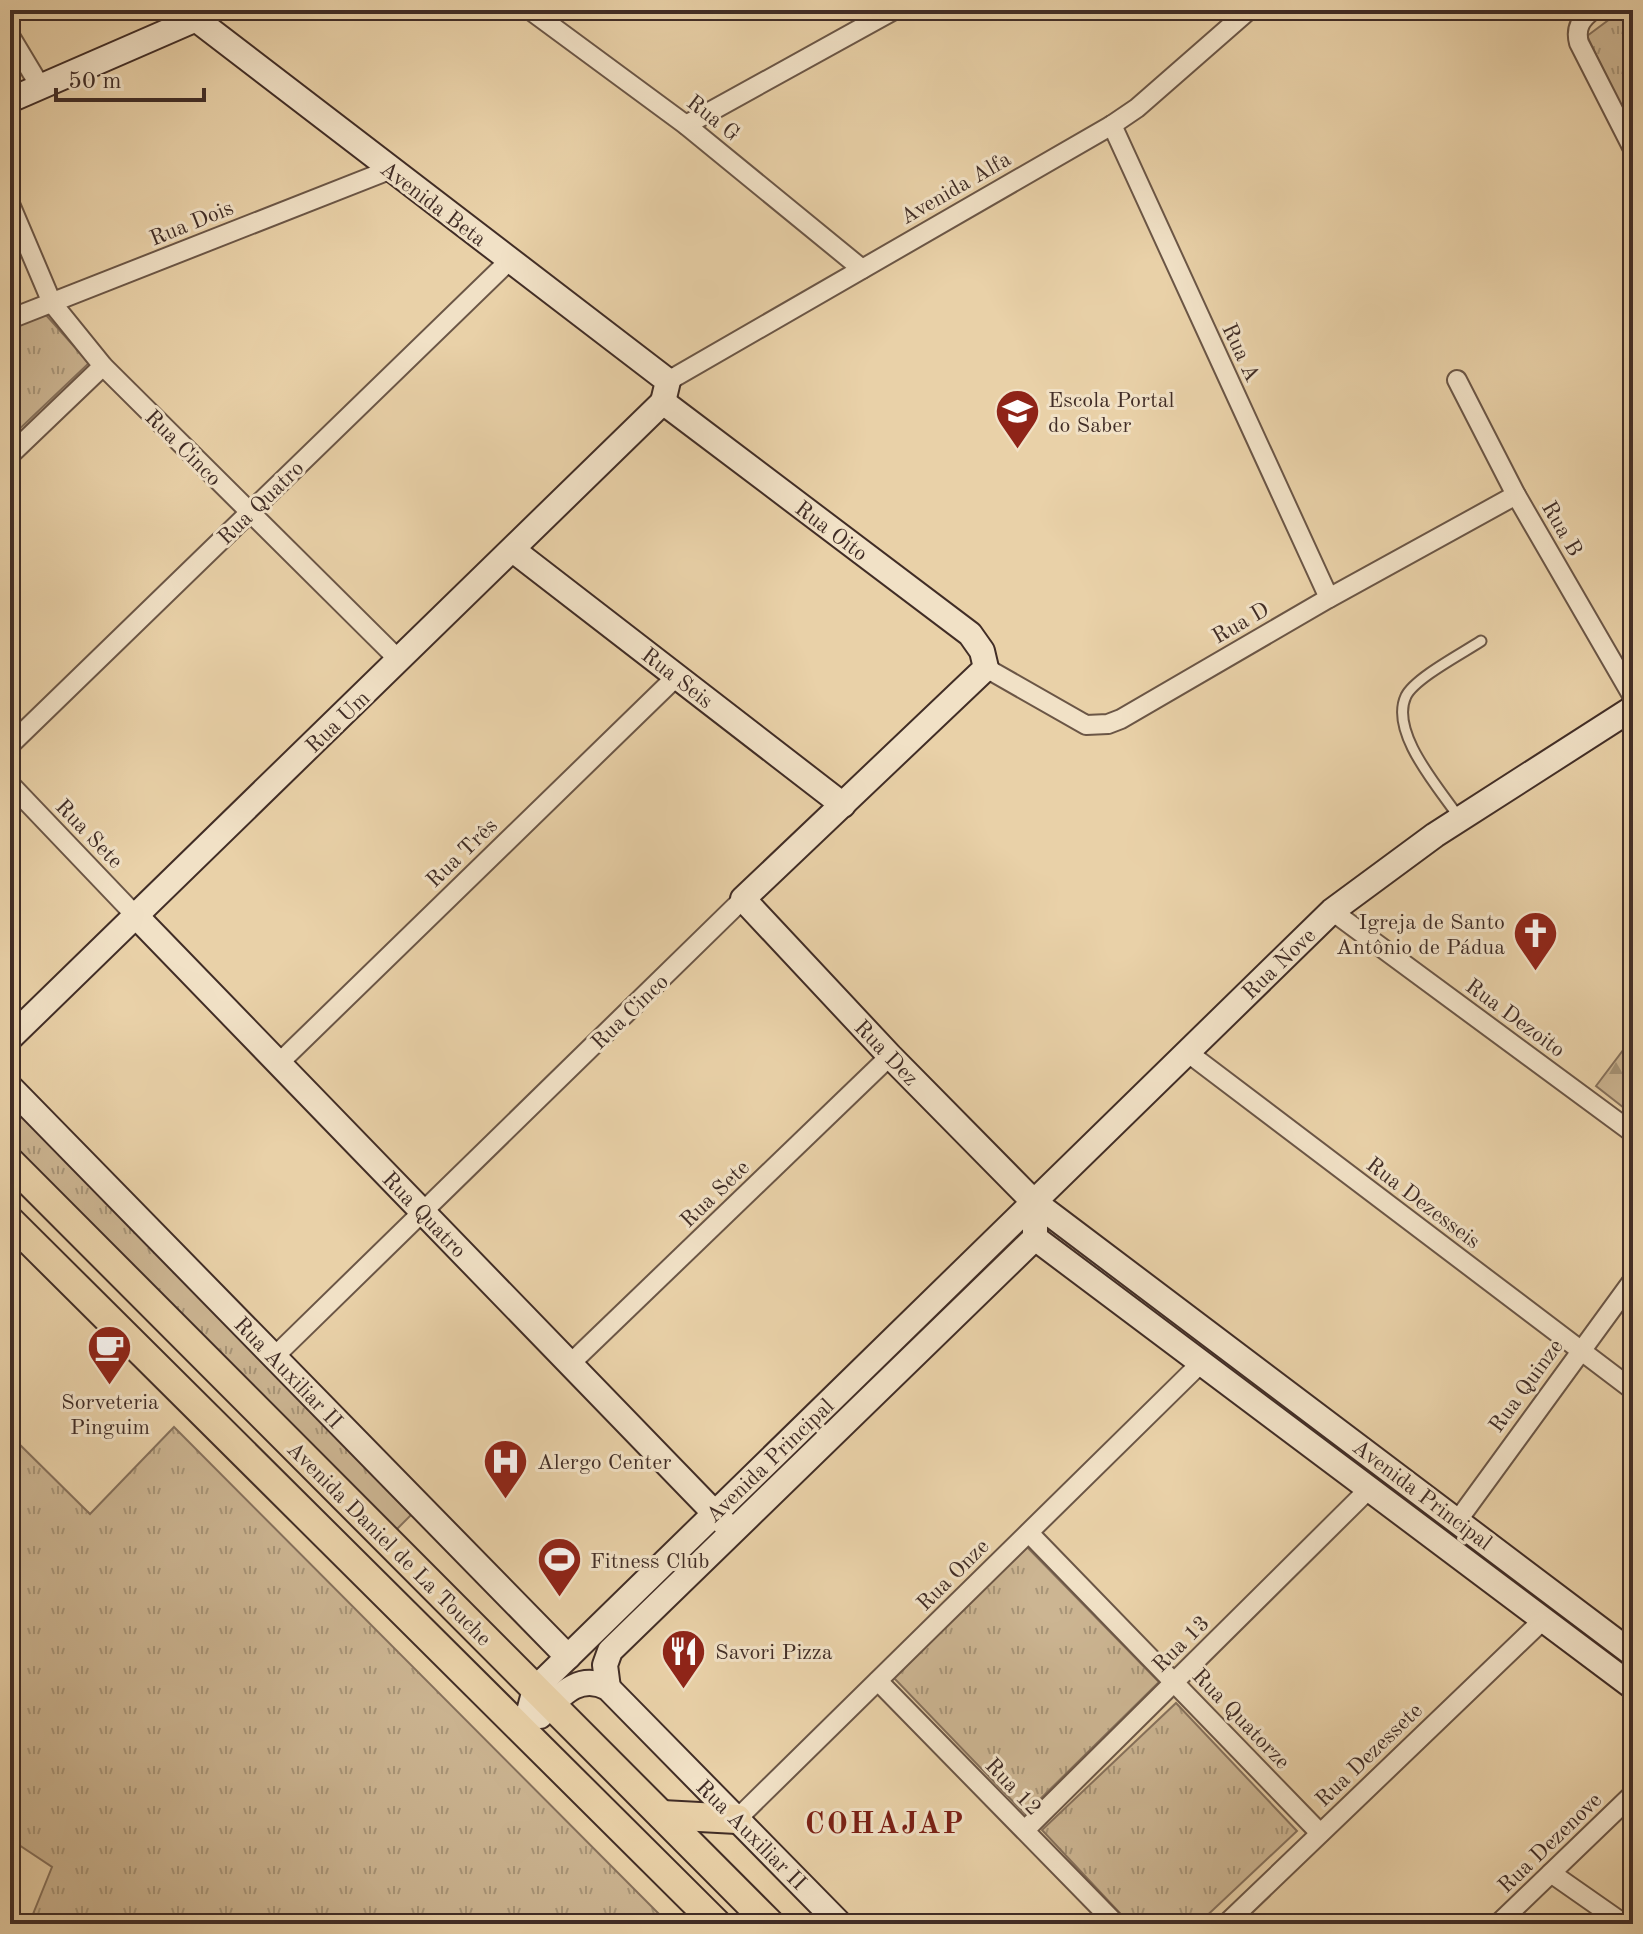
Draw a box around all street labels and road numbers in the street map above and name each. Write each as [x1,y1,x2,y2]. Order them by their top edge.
street label: Rua G [682,91,743,146]
street label: Avenida Alfa [897,148,1015,229]
street label: Avenida Beta [376,158,490,251]
street label: Rua Dois [147,197,237,251]
street label: Rua A [1217,320,1263,385]
street label: Rua Cinco [140,406,225,491]
street label: Rua Quatro [214,457,309,550]
street label: Rua Oito [790,497,871,566]
street label: Rua B [1537,498,1586,560]
street label: Rua D [1209,599,1273,649]
street label: Rua Seis [637,644,717,713]
street label: Rua Um [302,687,375,758]
street label: Rua Sete [51,796,126,873]
street label: Rua Três [423,815,502,892]
street label: Rua Nove [1239,925,1320,1004]
street label: Rua Cinco [588,971,673,1054]
street label: Rua Dezoito [1461,975,1569,1062]
street label: Rua Dez [849,1016,922,1090]
street label: Rua Dezesseis [1362,1154,1484,1253]
street label: Rua Sete [677,1157,754,1232]
street label: Rua Quatro [377,1168,470,1263]
street label: Rua Auxiliar II [229,1313,346,1433]
street label: Rua Quinze [1486,1335,1568,1437]
street label: Avenida Principal [702,1395,838,1528]
street label: Avenida Principal [1348,1436,1496,1555]
street label: Avenida Daniel de La Touche [282,1438,495,1651]
street label: Rua Onze [913,1535,994,1616]
street label: Rua 13 [1149,1612,1214,1677]
street label: Rua Quatorze [1188,1665,1294,1774]
street label: Rua Dezessete [1312,1699,1427,1812]
street label: Rua 12 [980,1755,1045,1820]
street label: Rua Auxiliar II [691,1776,810,1895]
street label: Rua Dezenove [1494,1789,1606,1898]

